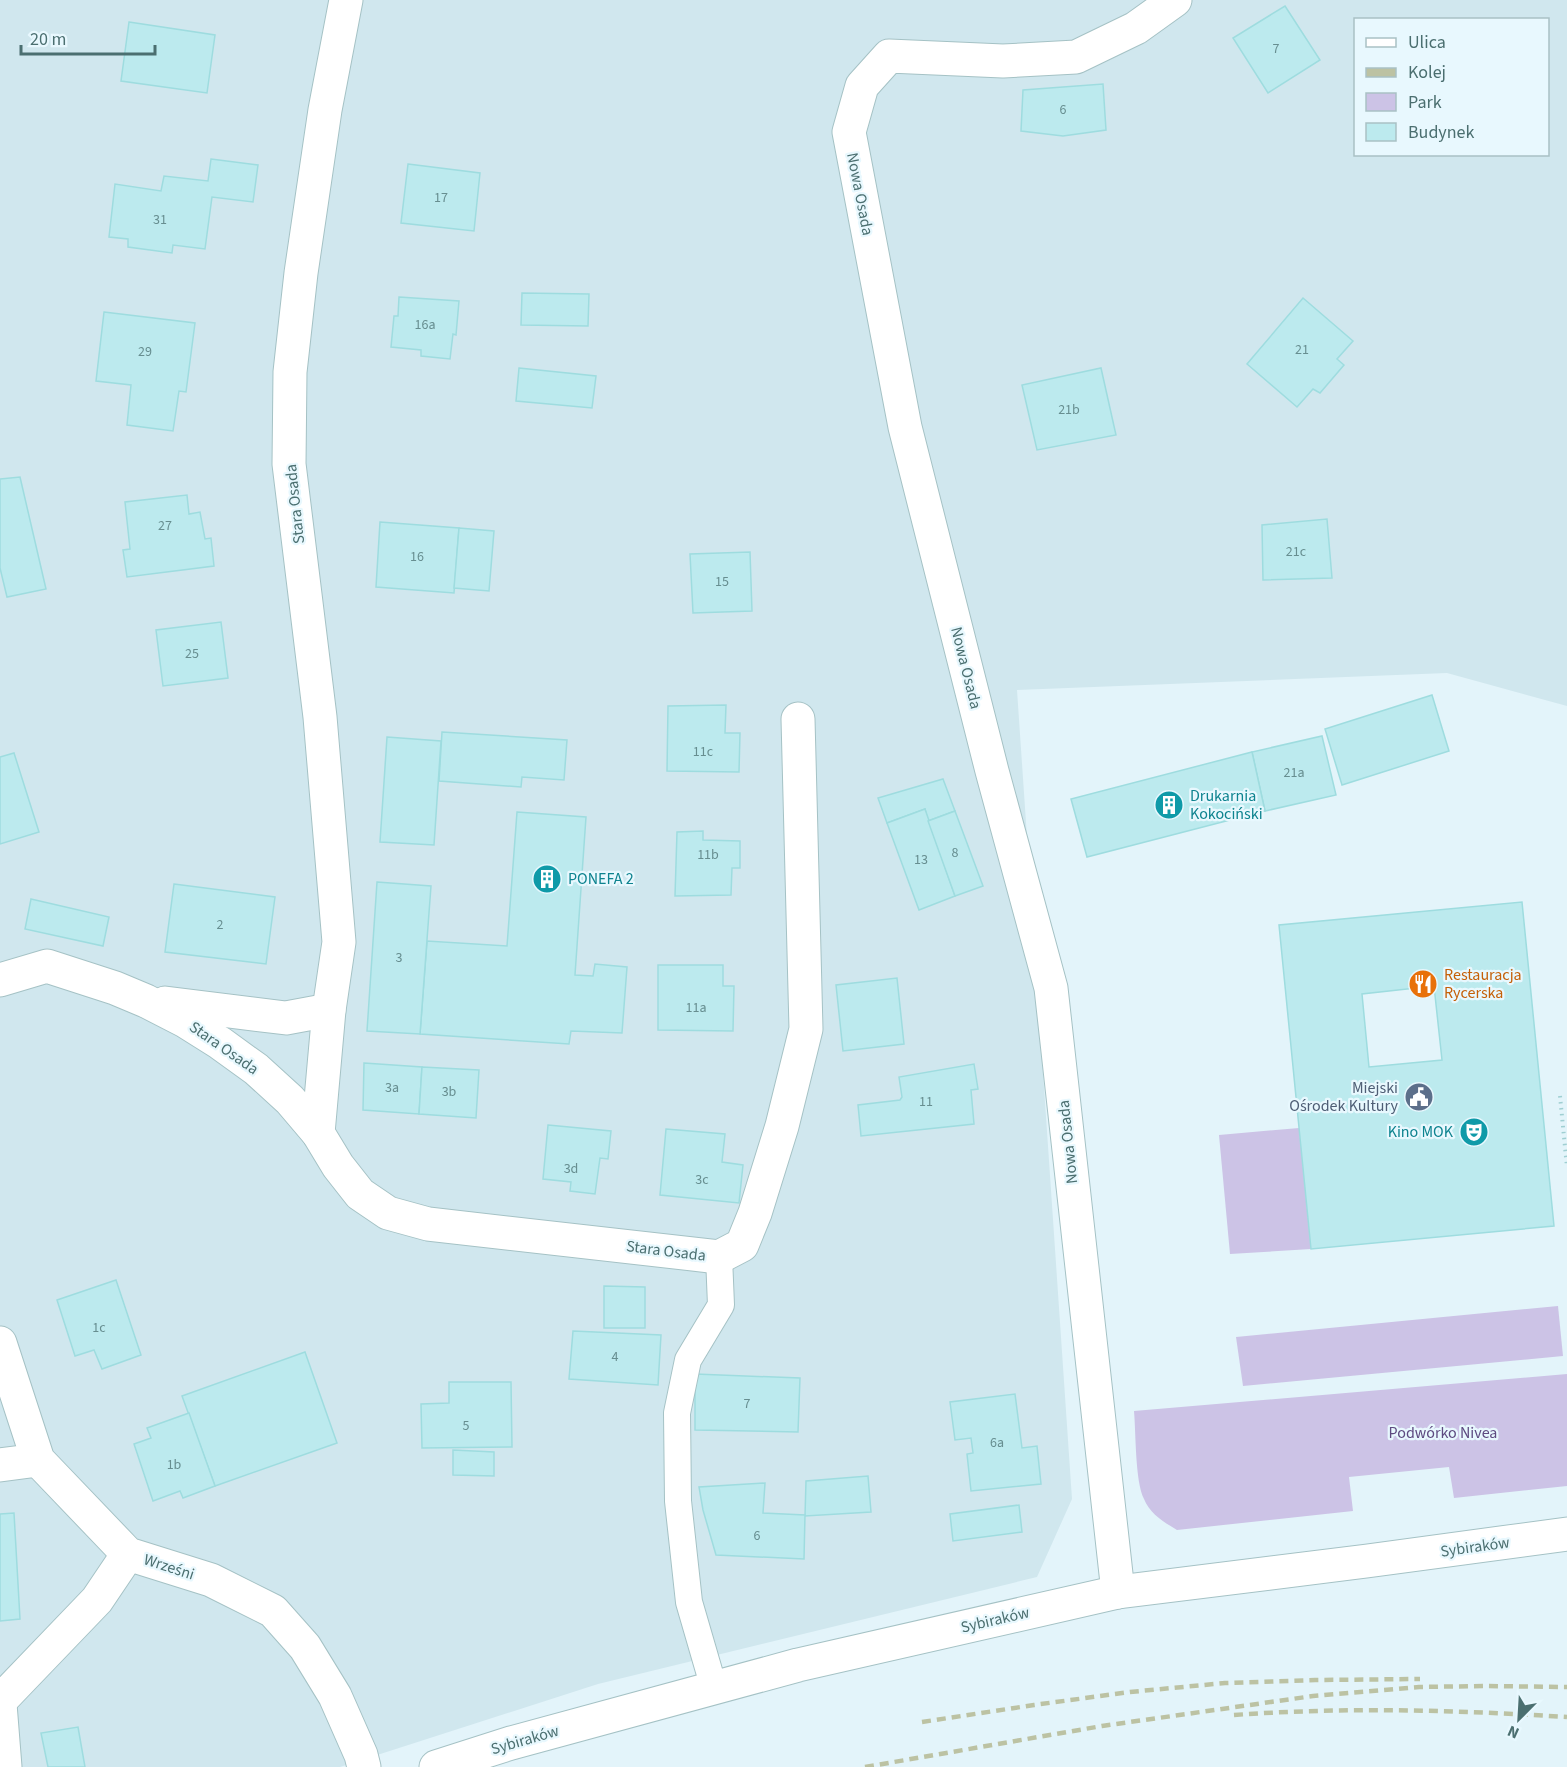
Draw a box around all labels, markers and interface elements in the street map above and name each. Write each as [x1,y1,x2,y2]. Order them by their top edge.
scale bar [21,18,154,56]
legend [1354,18,1549,156]
text: 20 m [30,27,66,52]
text: Ulica [1408,30,1446,55]
house number: 7 [1273,39,1280,59]
text: Kolej [1408,60,1446,85]
text: Park [1408,90,1442,115]
house number: 6 [1060,100,1067,120]
text: Budynek [1408,120,1475,145]
street label: Nowa Osada [841,151,879,237]
house number: 17 [434,188,448,208]
house number: 31 [153,210,167,230]
house number: 16a [415,315,435,335]
house number: 21 [1295,340,1309,360]
house number: 29 [138,342,152,362]
house number: 21b [1058,400,1080,420]
street label: Stara Osada [280,463,310,545]
house number: 27 [158,516,172,536]
house number: 21c [1286,542,1307,562]
house number: 16 [410,547,424,567]
house number: 15 [715,572,729,592]
street label: Nowa Osada [945,625,987,711]
house number: 25 [185,644,199,664]
house number: 11c [693,742,714,762]
house number: 21a [1284,763,1304,783]
place label: Drukarnia Kokociński [1190,785,1263,825]
building icon: Drukarnia Kokociński [1153,789,1185,821]
house number: 8 [952,843,959,863]
house number: 11b [697,845,719,865]
house number: 13 [914,850,928,870]
building icon: PONEFA 2 [531,863,563,895]
place label: PONEFA 2 [568,868,634,890]
house number: 2 [217,915,224,935]
house number: 3 [396,948,403,968]
place label: Restauracja Rycerska [1444,964,1522,1004]
restaurant icon: Restauracja Rycerska [1407,968,1439,1000]
house number: 11a [686,998,706,1018]
street label: Stara Osada [185,1016,263,1080]
place label: Miejski Ośrodek Kultury [1289,1077,1399,1117]
house number: 3a [385,1078,399,1098]
public building icon: Miejski Ośrodek Kultury [1403,1081,1435,1113]
house number: 3b [442,1082,457,1102]
house number: 11 [919,1092,933,1112]
street label: Nowa Osada [1053,1099,1083,1185]
theatre icon: Kino MOK [1458,1116,1490,1148]
place label: Kino MOK [1388,1121,1454,1143]
house number: 3d [564,1159,578,1179]
house number: 3c [695,1170,709,1190]
street label: Stara Osada [625,1235,707,1267]
house number: 1c [92,1318,106,1338]
house number: 4 [612,1347,619,1367]
house number: 7 [744,1394,751,1414]
house number: 5 [463,1416,470,1436]
park label: Podwórko Nivea [1389,1422,1497,1444]
house number: 6a [990,1433,1004,1453]
house number: 1b [167,1455,182,1475]
house number: 6 [754,1526,761,1546]
street label: Sybiraków [1439,1531,1512,1563]
street label: Wrześni [141,1548,197,1586]
street label: Sybiraków [959,1601,1032,1639]
north arrow [1489,1689,1549,1749]
street label: Sybiraków [488,1720,562,1760]
text: N [1504,1720,1523,1744]

